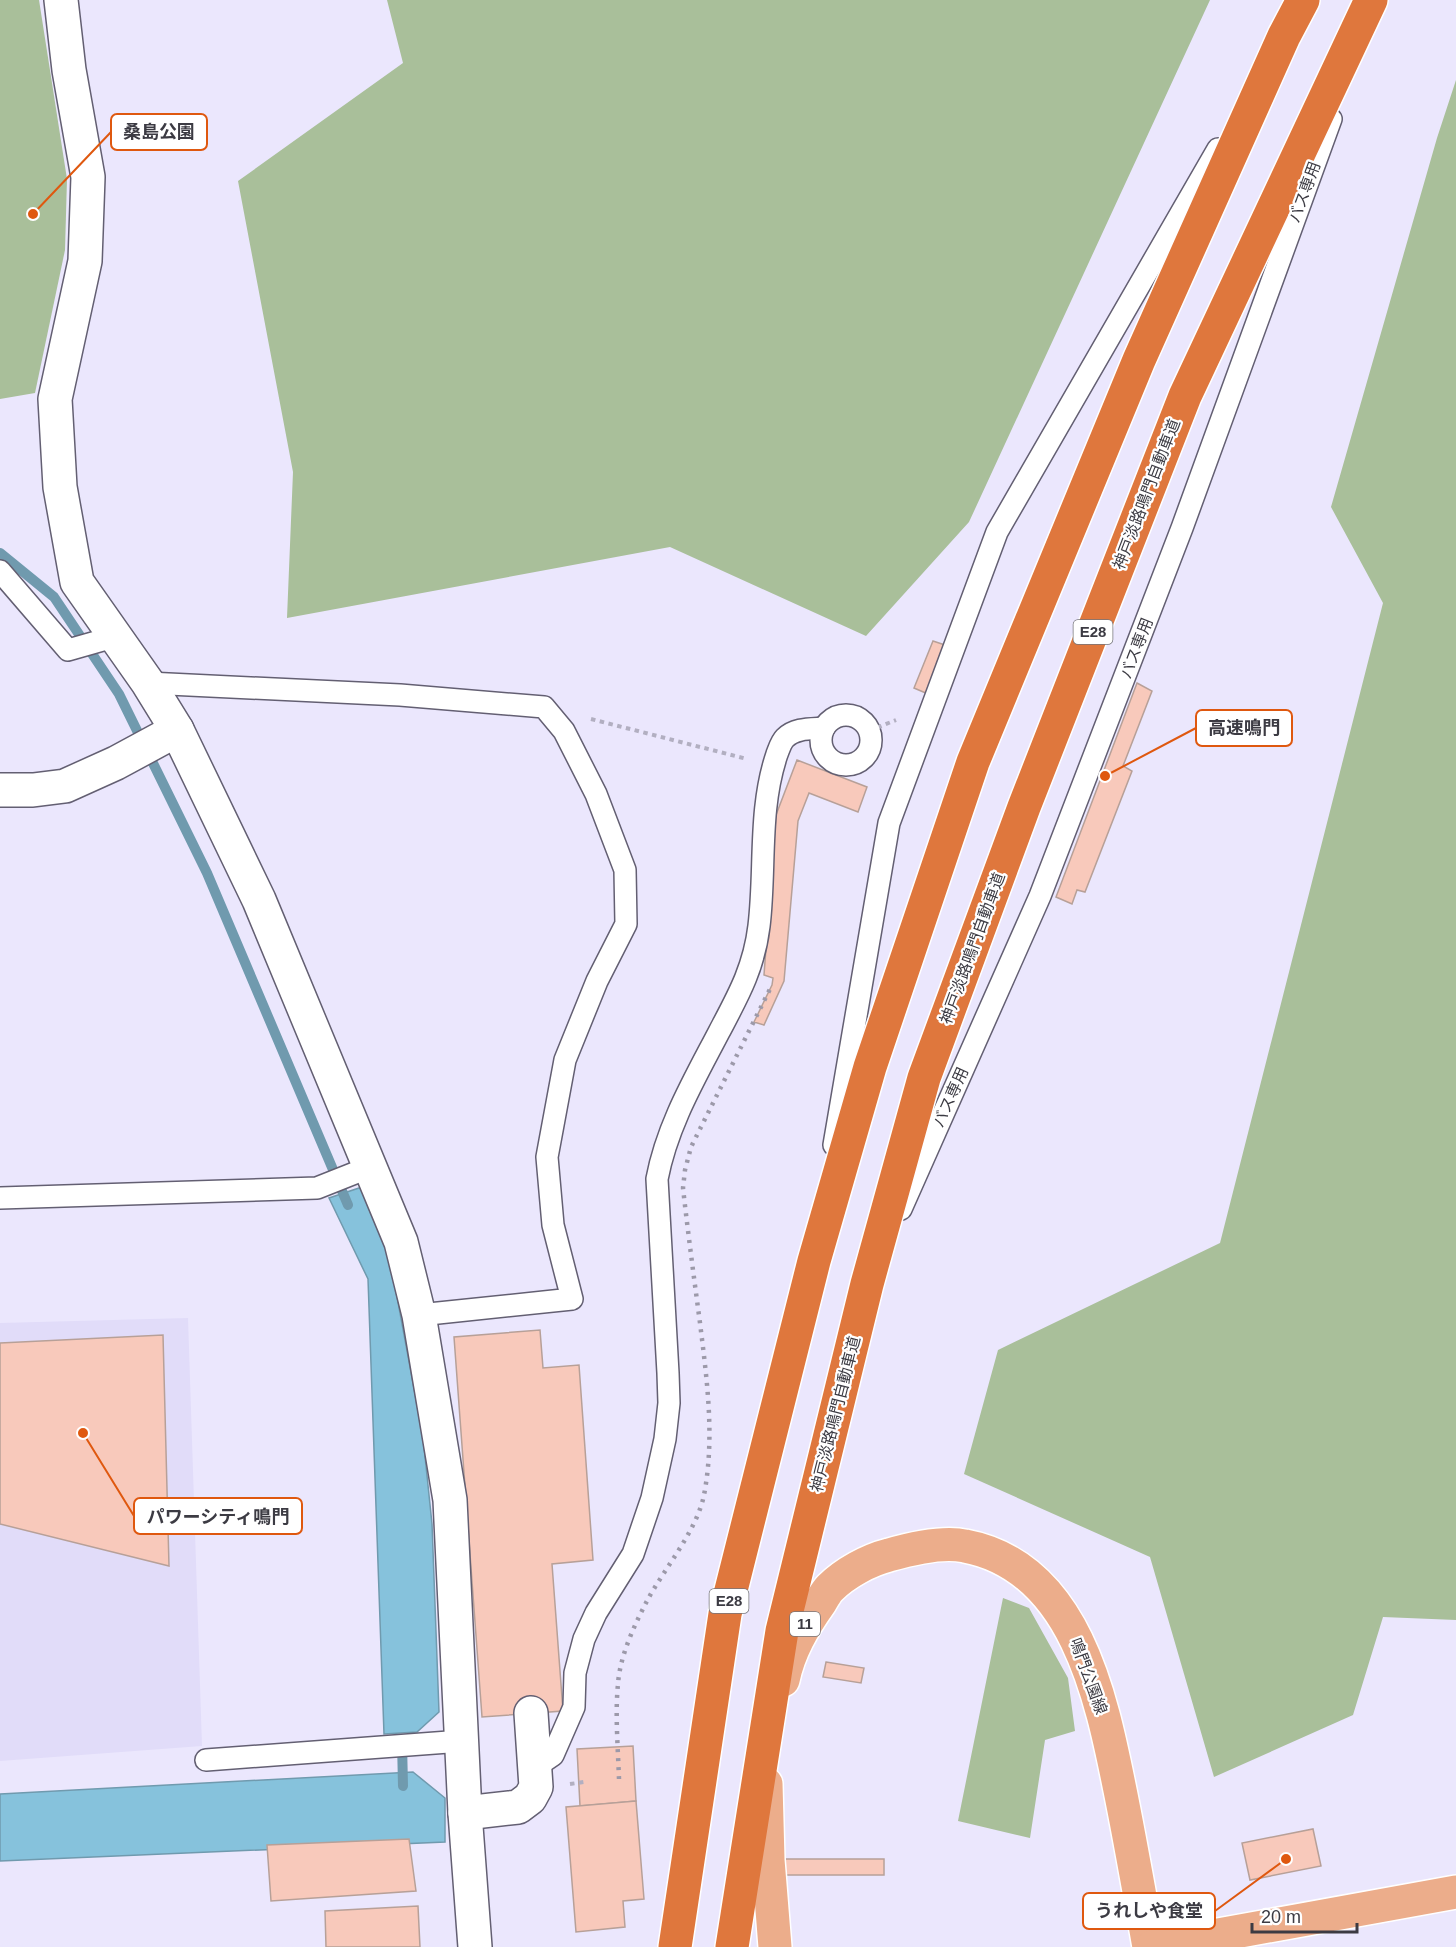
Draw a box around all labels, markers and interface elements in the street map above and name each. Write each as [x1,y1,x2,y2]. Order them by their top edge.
callout: 桑島公園 [111,114,207,150]
text: 桑島公園 [123,122,195,142]
street label: バス専用 [1286,159,1323,225]
street label: 神戸淡路鳴門自動車道 [1110,416,1183,572]
street label: バス専用 [1117,615,1156,681]
road number: E28 [1074,620,1112,644]
callout: 高速鳴門 [1196,710,1292,746]
text: 高速鳴門 [1208,718,1280,738]
street label: 神戸淡路鳴門自動車道 [937,870,1008,1026]
street label: バス専用 [930,1065,971,1130]
street label: 神戸淡路鳴門自動車道 [808,1334,863,1494]
callout: パワーシティ鳴門 [134,1498,302,1534]
text: パワーシティ鳴門 [147,1507,289,1527]
road number: E28 [710,1589,748,1613]
road number: 11 [790,1612,820,1636]
street label: 鳴門公園線 [1067,1636,1110,1717]
callout: うれしや食堂 [1083,1893,1215,1929]
scale bar [1252,1896,1357,1934]
text: うれしや食堂 [1095,1901,1203,1921]
text: 20 m [1261,1907,1301,1927]

